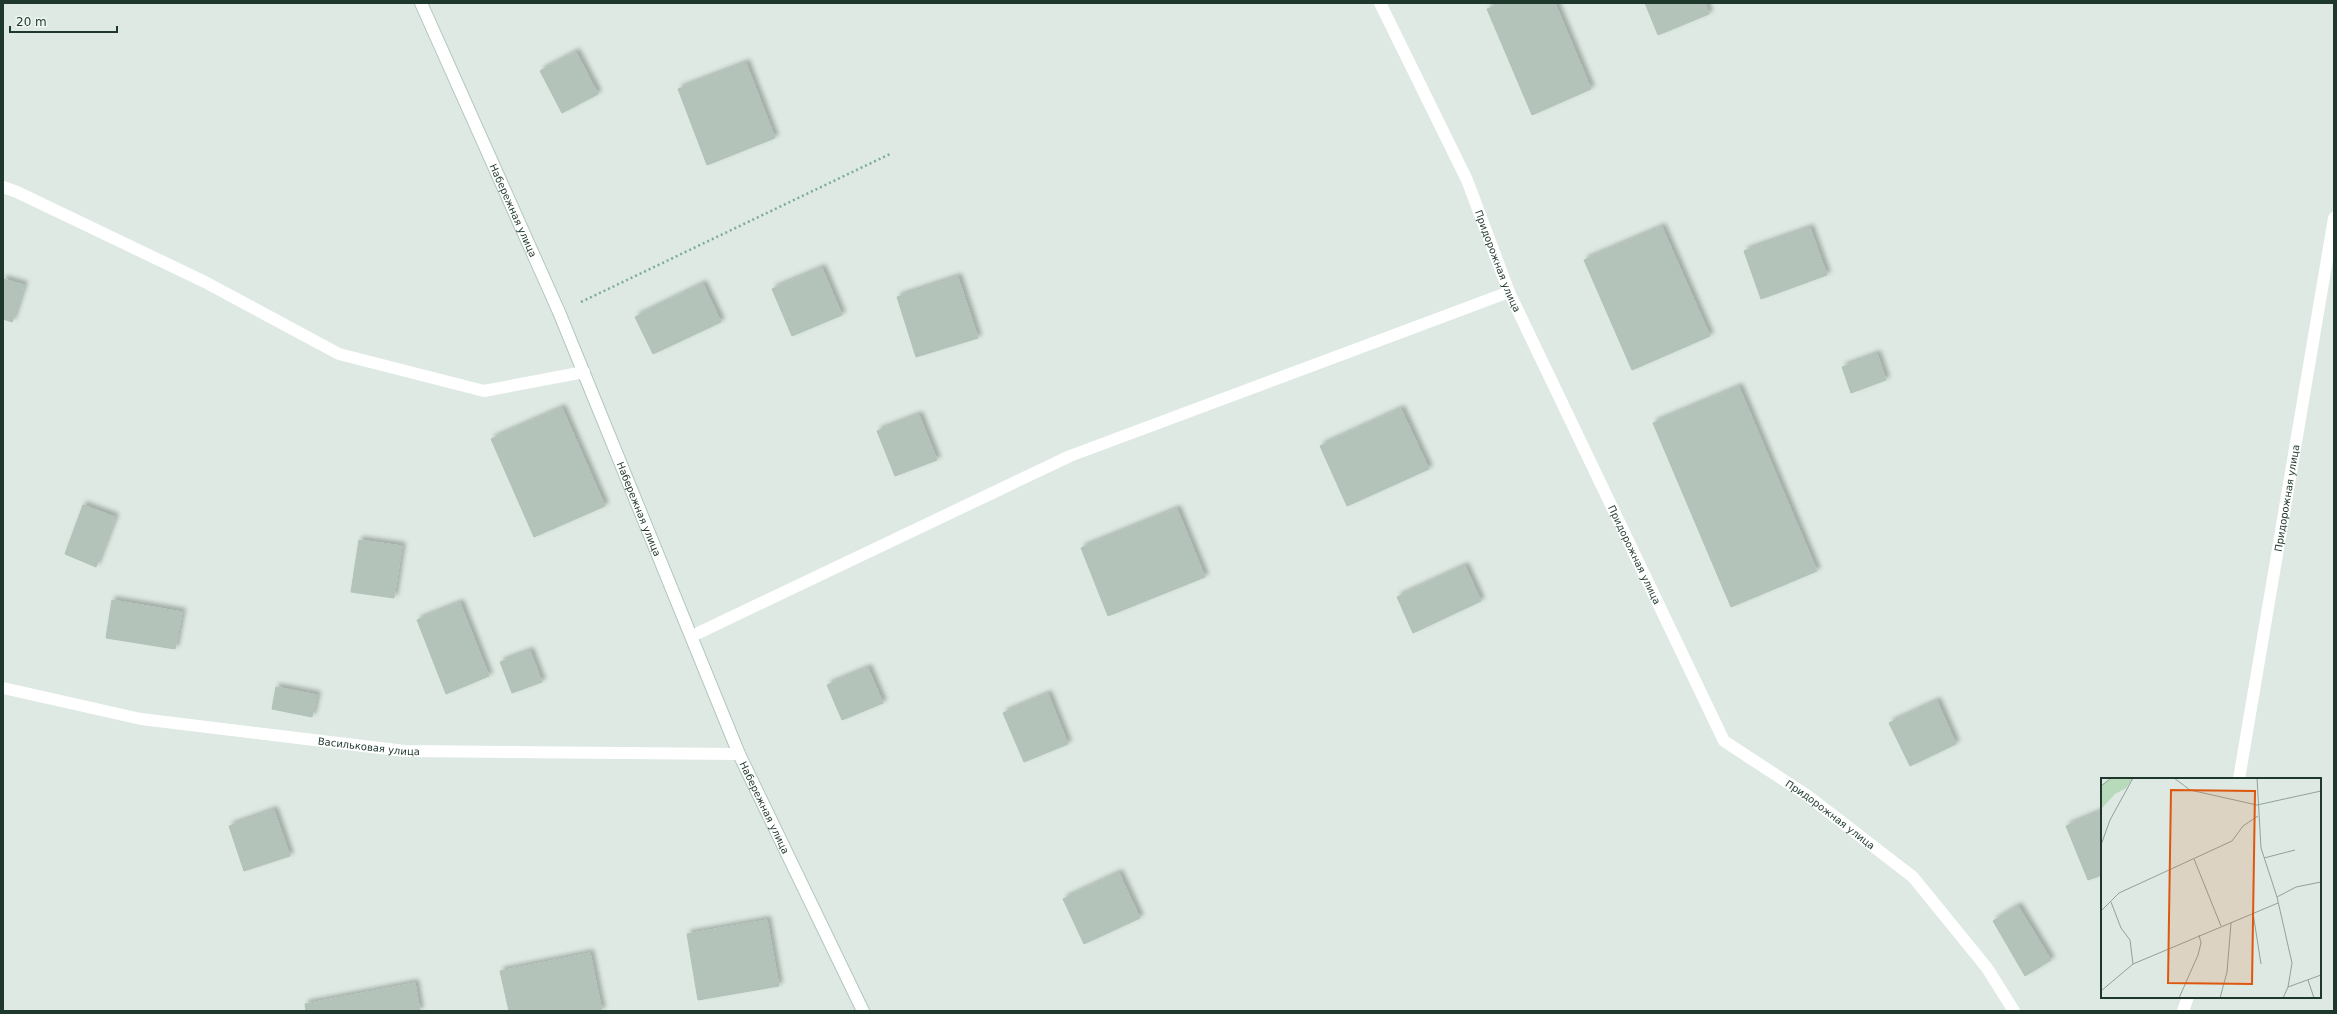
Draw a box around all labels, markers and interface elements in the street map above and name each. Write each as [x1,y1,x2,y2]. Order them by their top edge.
scale bar [10,8,117,34]
text: 20 m [16,15,47,29]
street label: Набережная улица [487,162,539,259]
street label: Придорожная улица [1473,209,1523,314]
street label: Придорожная улица [2273,444,2302,553]
street label: Набережная улица [615,460,663,558]
street label: Придорожная улица [1606,503,1663,606]
street label: Васильковая улица [317,735,420,757]
street label: Набережная улица [737,760,791,856]
street label: Придорожная улица [1783,778,1877,852]
inset map [2101,778,2321,998]

